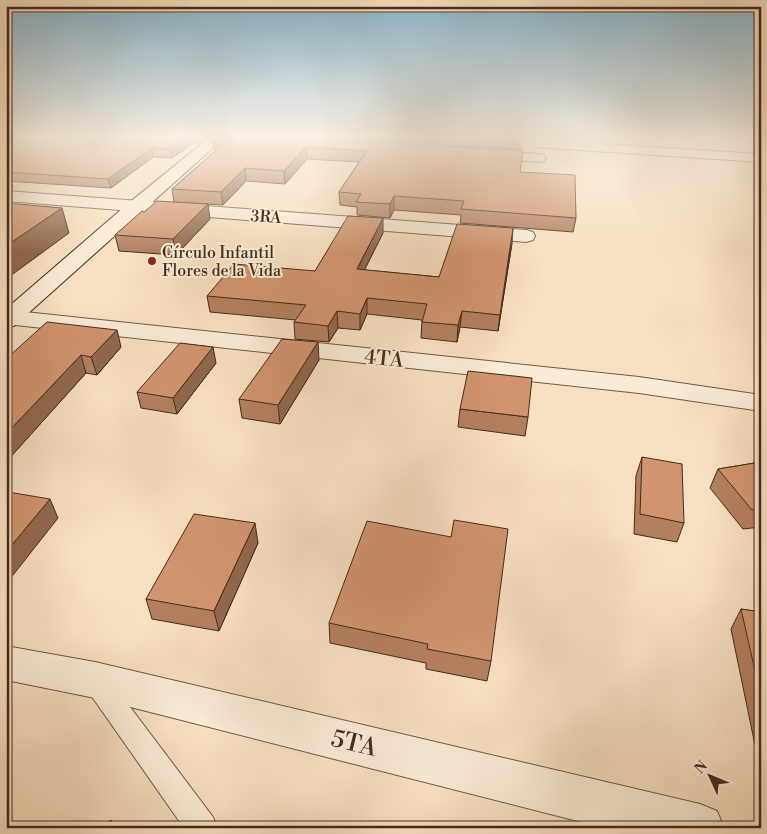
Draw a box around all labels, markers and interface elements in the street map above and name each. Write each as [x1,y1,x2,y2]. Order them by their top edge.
street label: 3RA [250,206,283,228]
place label: Círculo Infantil Flores de la Vida [162,243,282,281]
marker: Círculo Infantil Flores de la Vida [146,255,158,267]
street label: 4TA [363,345,406,374]
street label: 5TA [328,724,380,764]
north arrow [684,752,734,802]
text: N [691,757,712,778]

